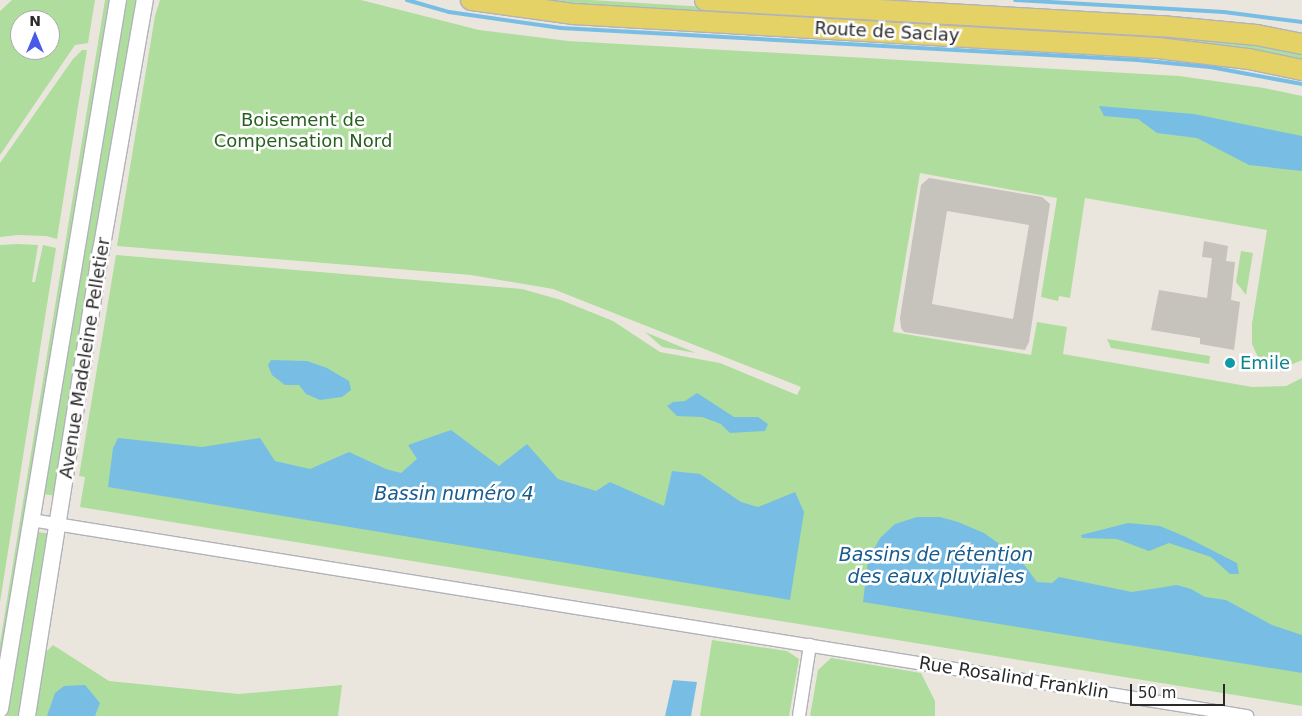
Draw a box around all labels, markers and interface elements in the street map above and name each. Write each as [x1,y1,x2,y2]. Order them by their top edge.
north arrow [10,10,60,60]
text: N [29,13,41,29]
street label: Route de Saclay [814,17,960,47]
park label: Boisement de Compensation Nord [214,110,392,152]
street label: Avenue Madeleine Pelletier [55,236,115,480]
place label: Emile [1240,352,1290,374]
marker: Emile [1224,357,1236,369]
water label: Bassin numéro 4 [374,483,534,505]
water label: Bassins de rétention des eaux pluviales [839,544,1033,588]
street label: Rue Rosalind Franklin [917,652,1111,704]
scale bar [1132,674,1227,706]
text: 50 m [1138,684,1176,702]

